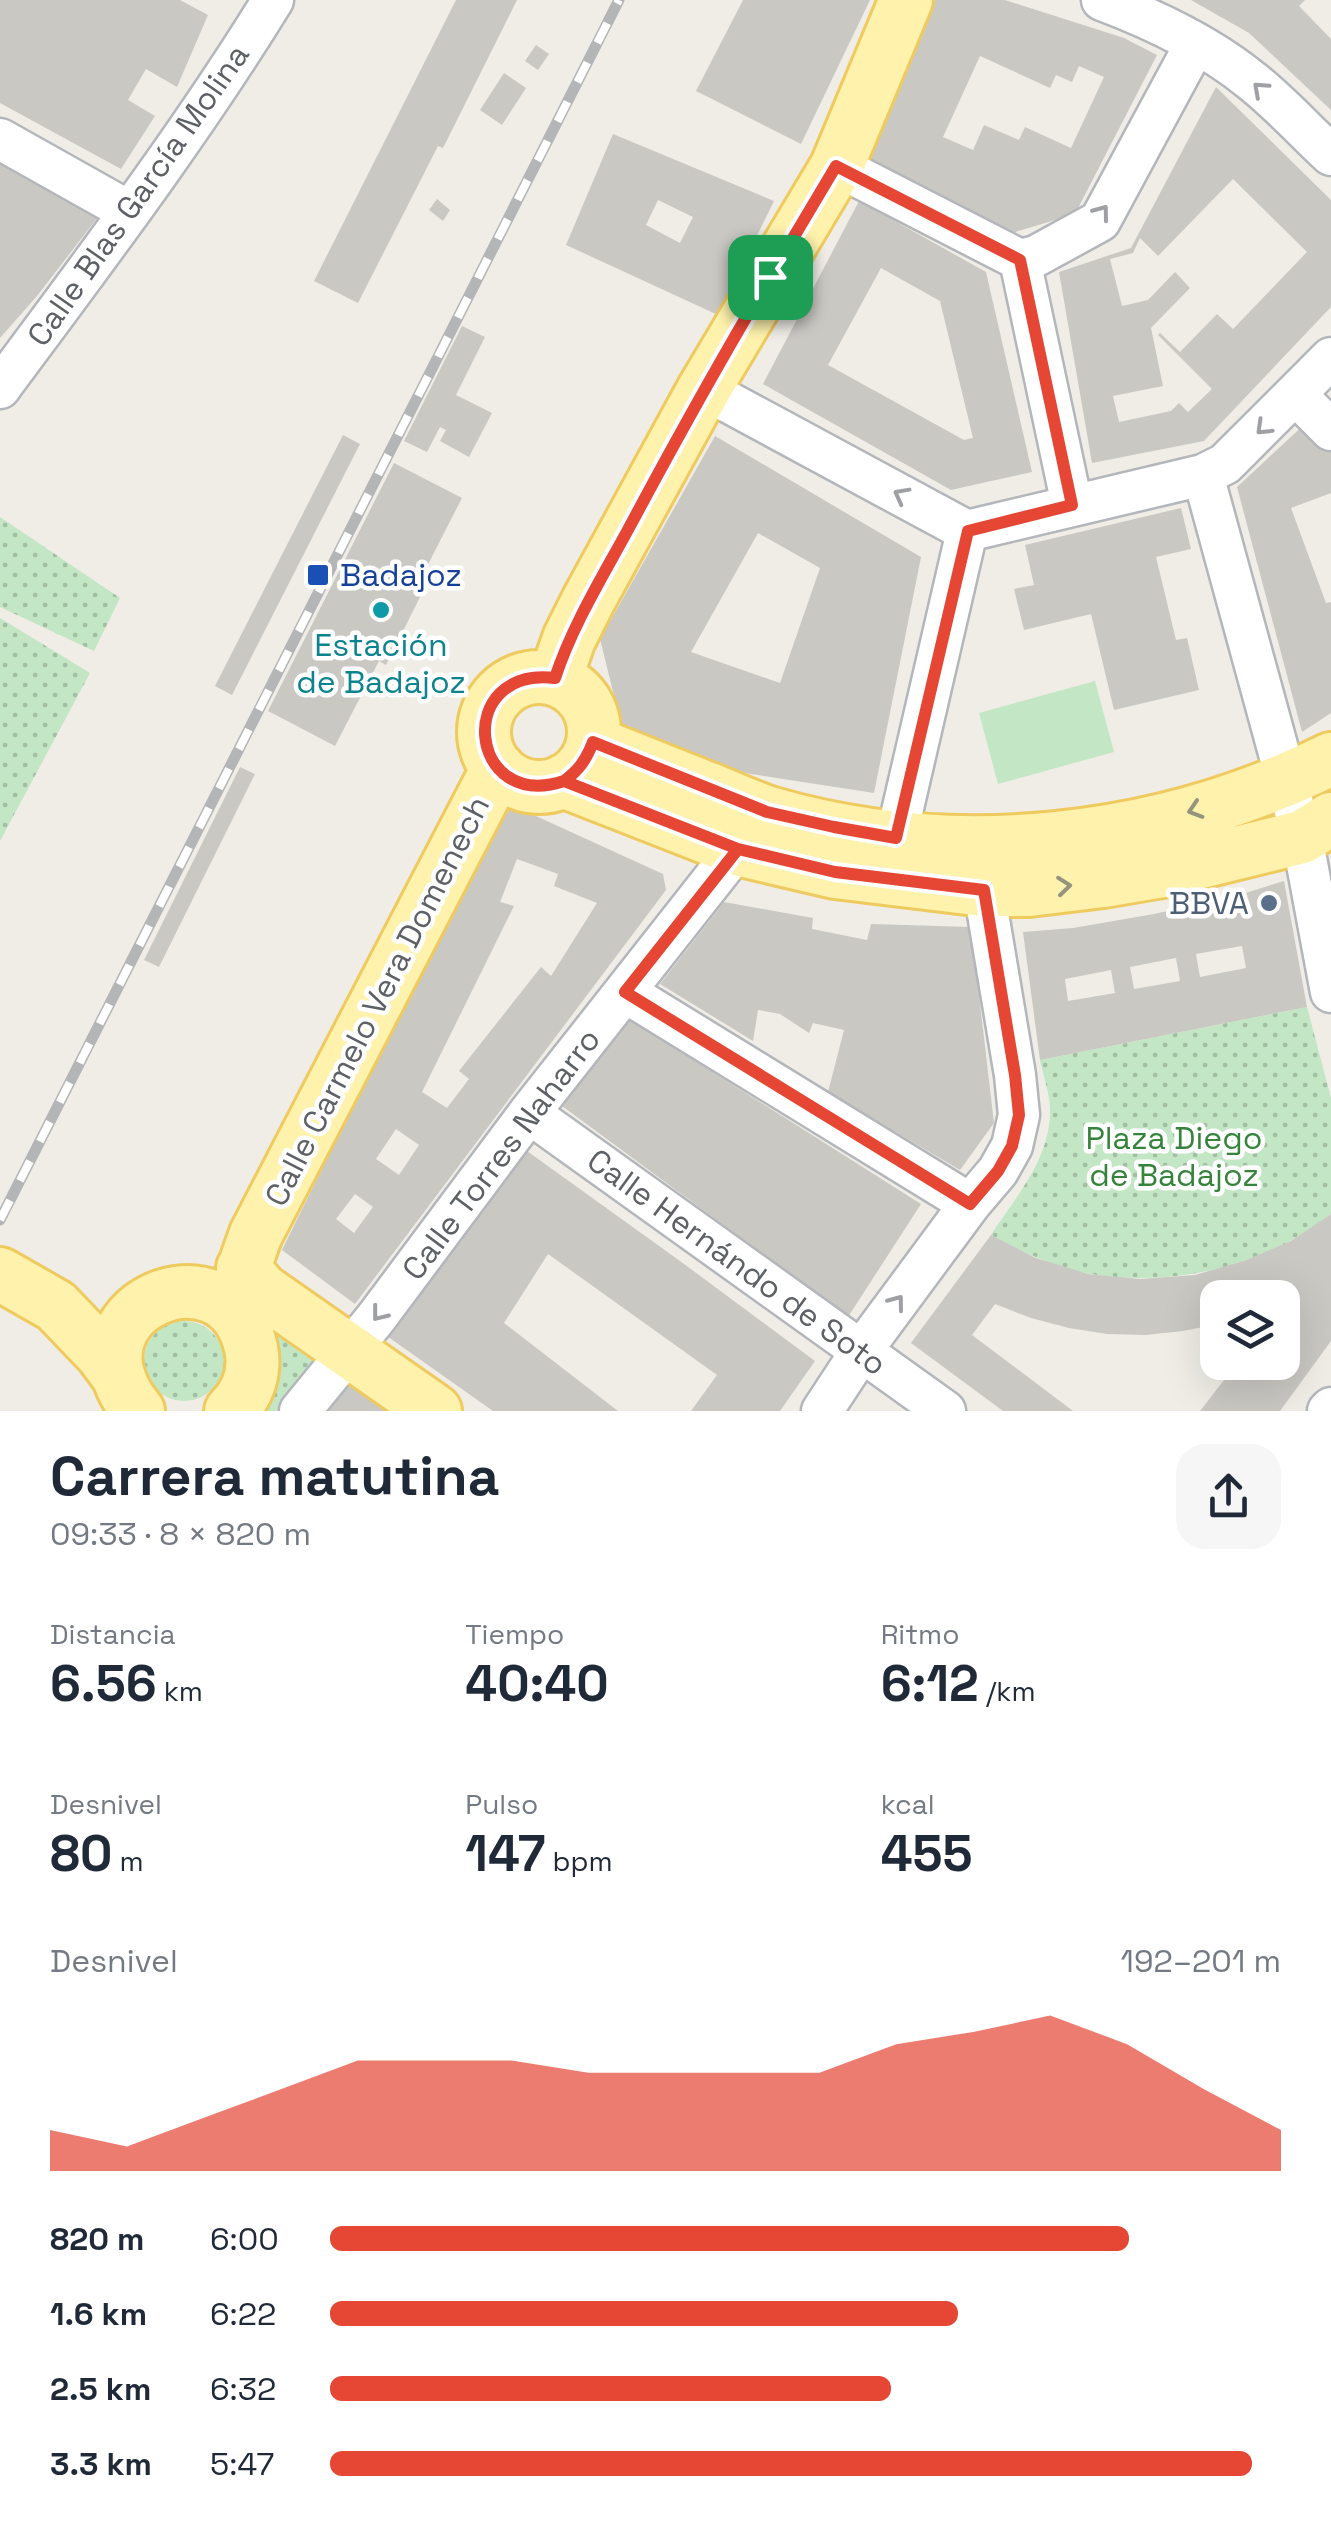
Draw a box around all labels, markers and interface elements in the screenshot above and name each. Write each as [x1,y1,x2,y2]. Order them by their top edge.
street label: Calle Blas García Molina [18,36,258,354]
one-way arrow [1253,82,1272,100]
one-way arrow [1090,205,1108,224]
pin [728,235,813,320]
icon: arrive [743,250,798,305]
one-way arrow [1256,416,1274,434]
one-way arrow [893,488,911,508]
place label: Badajoz [340,555,462,595]
marker: Badajoz [305,562,331,588]
marker: Estación de Badajoz [370,599,392,621]
place label: Estación de Badajoz [296,625,466,702]
street label: Calle Carmelo Vera Domenech [256,789,498,1213]
one-way arrow [1187,799,1204,819]
one-way arrow [1056,876,1072,897]
place label: BBVA [1169,883,1249,923]
marker: BBVA [1258,892,1280,914]
street label: Calle Torres Naharro [393,1020,609,1288]
park label: Plaza Diego de Badajoz [1086,1118,1263,1195]
street label: Calle Hernándo de Soto [579,1140,895,1384]
map controls [1200,1280,1300,1380]
button: layers [1200,1280,1300,1380]
one-way arrow [886,1295,903,1313]
one-way arrow [373,1303,390,1321]
text: Carrera matutina [50,1441,500,1511]
button: share [1176,1444,1281,1549]
text: 09:33 · 8 × 820 m [50,1514,311,1554]
text: Distancia [50,1616,176,1652]
text: Tiempo [465,1616,564,1652]
text: Ritmo [881,1616,959,1652]
text: 6.56 [50,1652,157,1716]
text: 40:40 [465,1652,609,1716]
text: 6:12 [881,1652,979,1716]
text: km [157,1673,203,1709]
text: /km [979,1673,1035,1709]
text: Desnivel [50,1786,162,1822]
text: Pulso [465,1786,538,1822]
text: kcal [881,1786,935,1822]
text: 80 [50,1822,112,1886]
text: 147 [465,1822,545,1886]
text: 455 [881,1822,972,1886]
text: m [112,1843,144,1879]
text: bpm [545,1843,613,1879]
text: Desnivel [50,1941,178,1981]
text: 192–201 m [1121,1941,1281,1981]
text: 820 m [50,2219,144,2259]
text: 6:00 [210,2219,279,2259]
text: 1.6 km [50,2294,147,2334]
text: 6:22 [210,2294,276,2334]
text: 2.5 km [50,2369,151,2409]
text: 6:32 [210,2369,276,2409]
text: 3.3 km [50,2444,152,2484]
text: 5:47 [210,2444,274,2484]

